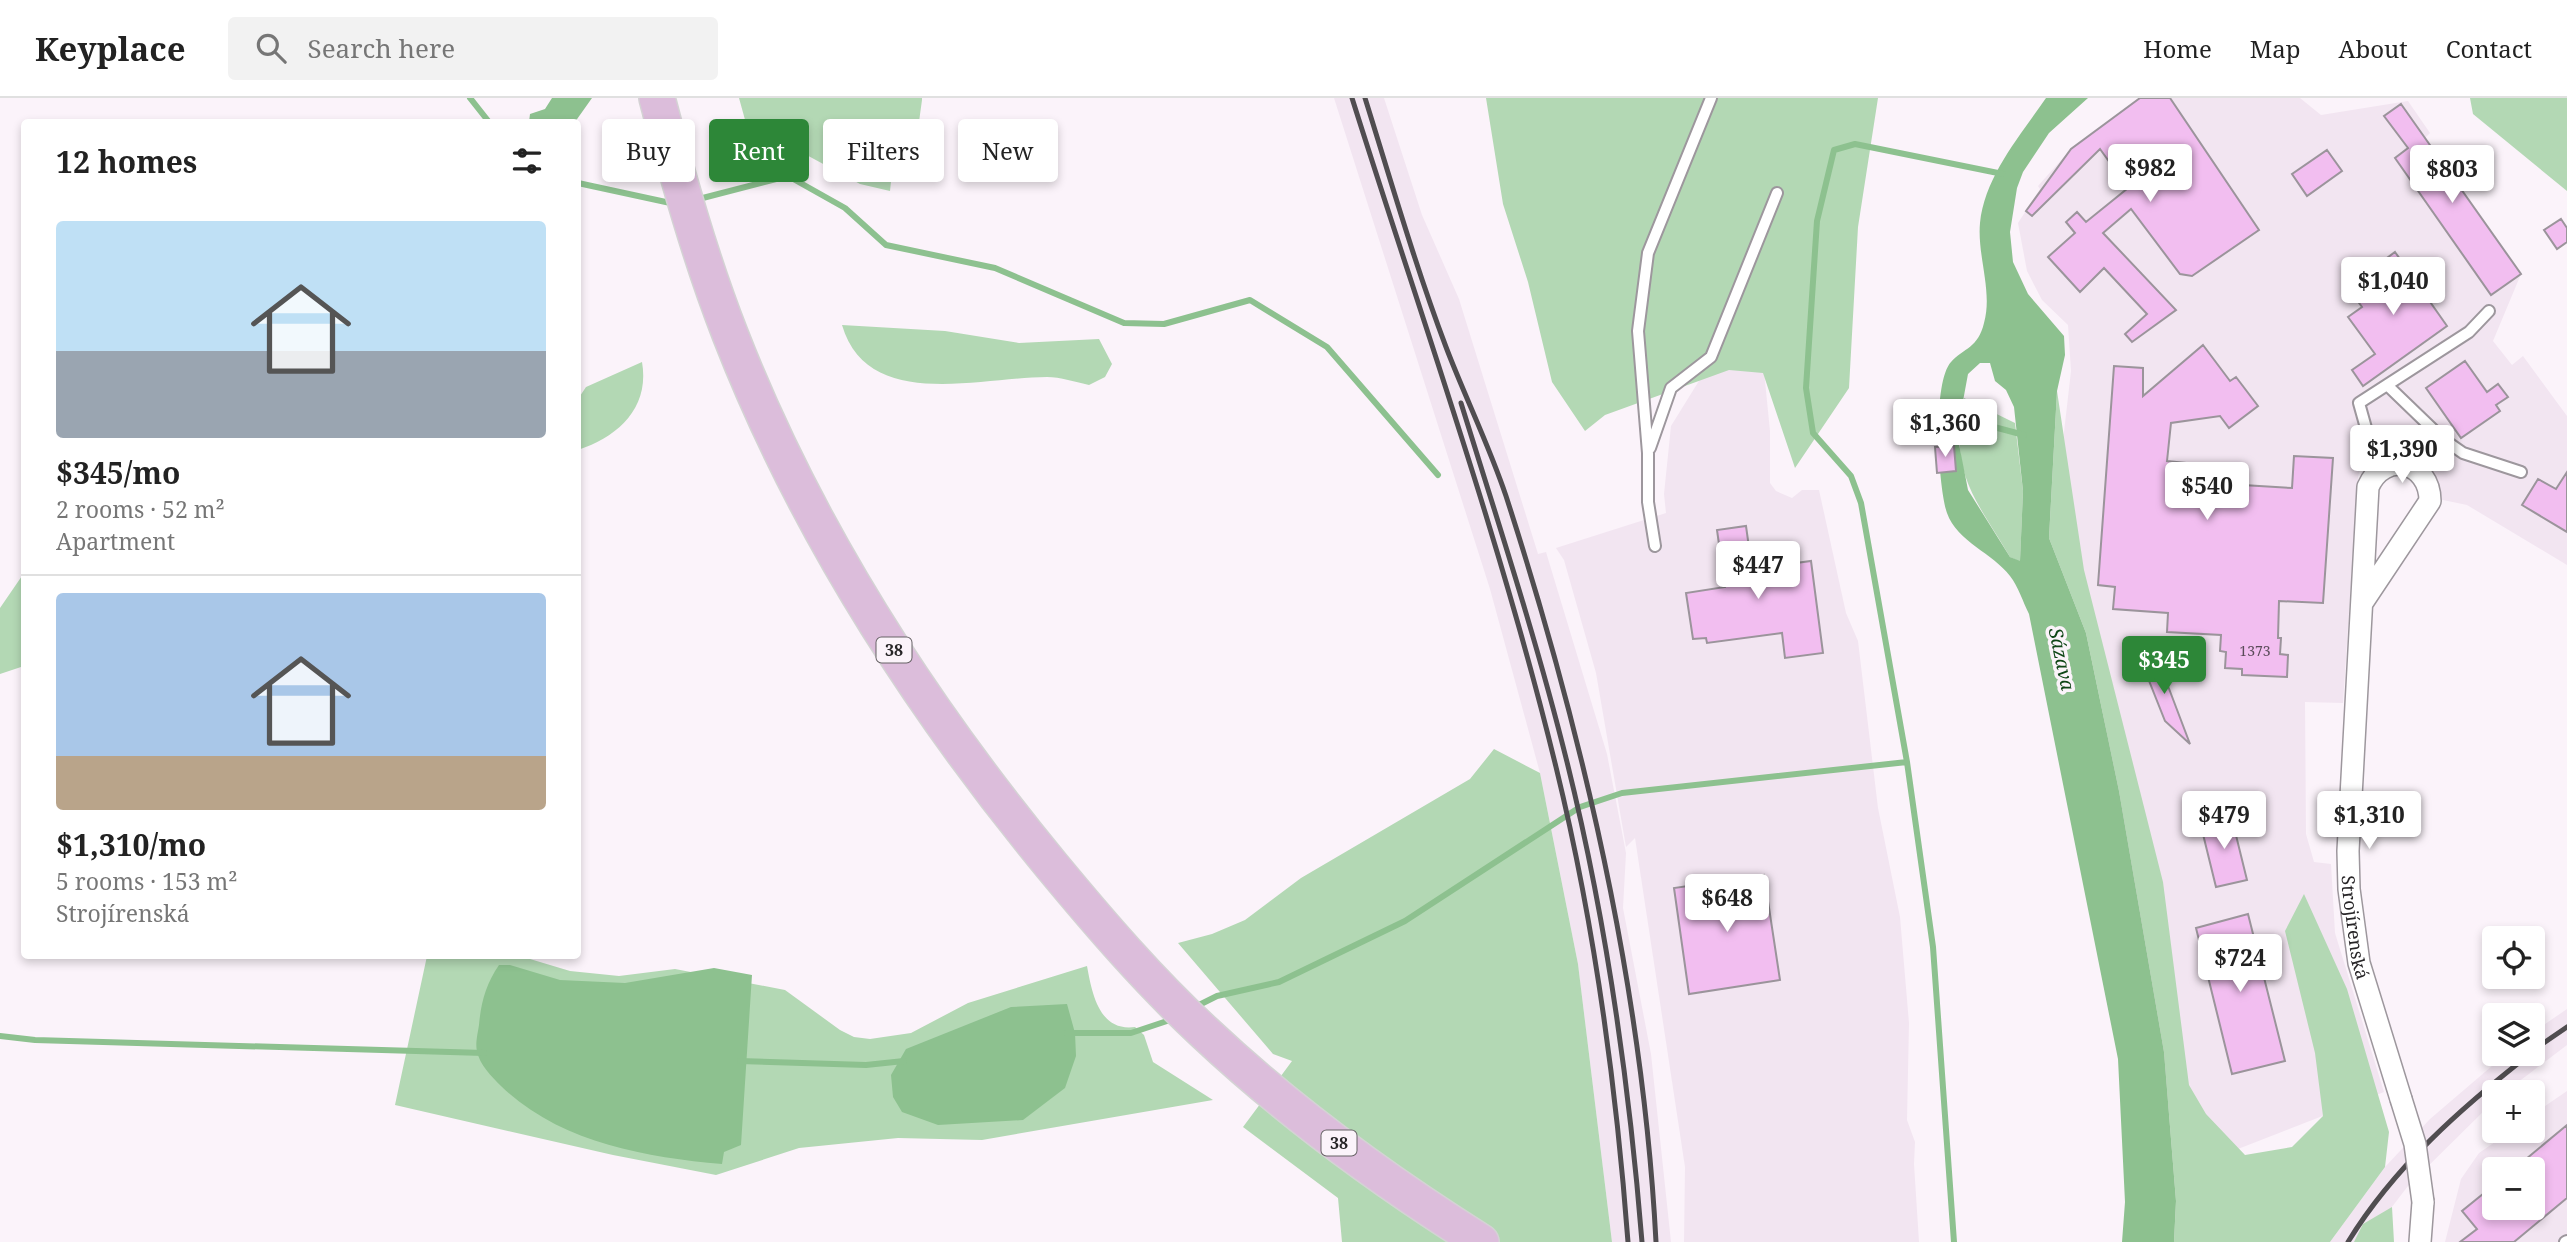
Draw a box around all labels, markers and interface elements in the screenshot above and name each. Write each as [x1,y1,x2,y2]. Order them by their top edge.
search box [228,17,718,80]
text: Keyplace [35,26,186,71]
icon: search [252,29,290,67]
text: Search here [308,30,455,66]
text: Home [2143,32,2212,65]
text: Map [2250,32,2301,65]
text: About [2339,32,2408,65]
text: Contact [2446,32,2532,65]
chip: Buy [602,119,695,182]
chip: Rent [709,119,809,182]
chip: Filters [823,119,944,182]
chip: New [958,119,1058,182]
text: 12 homes [56,141,197,182]
icon: filters [508,142,546,180]
pin: $982 [2109,144,2191,204]
pin: $803 [2411,146,2493,205]
text: $982 [2124,151,2176,183]
text: $803 [2426,152,2478,184]
pin: $1,040 [2336,258,2450,317]
text: $1,040 [2357,264,2429,296]
icon: home [238,266,364,392]
pin: $1,360 [1888,400,2002,459]
text: $1,360 [1909,406,1981,438]
pin: $1,390 [2345,426,2459,485]
text: $1,390 [2366,432,2438,464]
text: $345/mo [56,452,180,493]
pin: $540 [2166,462,2248,522]
text: $540 [2181,469,2233,501]
text: 2 rooms · 52 m² [56,493,225,525]
text: Apartment [56,525,175,557]
pin: $447 [1717,542,1799,601]
text: $447 [1732,548,1784,580]
water label: Sázava [2043,625,2081,693]
pin: $345 [2123,636,2205,696]
icon: home [238,638,364,764]
road number: 38 [876,638,912,663]
house number: 1373 [2239,641,2271,660]
text: $345 [2138,643,2190,675]
pin: $479 [2183,792,2265,851]
pin: $1,310 [2312,792,2426,851]
text: $479 [2198,798,2250,830]
text: $1,310 [2333,798,2405,830]
text: $1,310/mo [56,824,206,865]
text: 5 rooms · 153 m² [56,865,238,897]
pin: $648 [1686,874,1768,934]
street label: Strojírenská [2337,875,2375,982]
text: $648 [1701,881,1753,913]
text: Strojírenská [56,897,190,929]
map controls [2482,926,2545,1220]
button: locate [2482,926,2545,989]
pin: $724 [2199,934,2281,994]
text: $724 [2214,941,2266,973]
button: layers [2482,1003,2545,1066]
button: + [2482,1080,2545,1143]
road number: 38 [1322,1130,1356,1156]
button: − [2482,1157,2545,1220]

